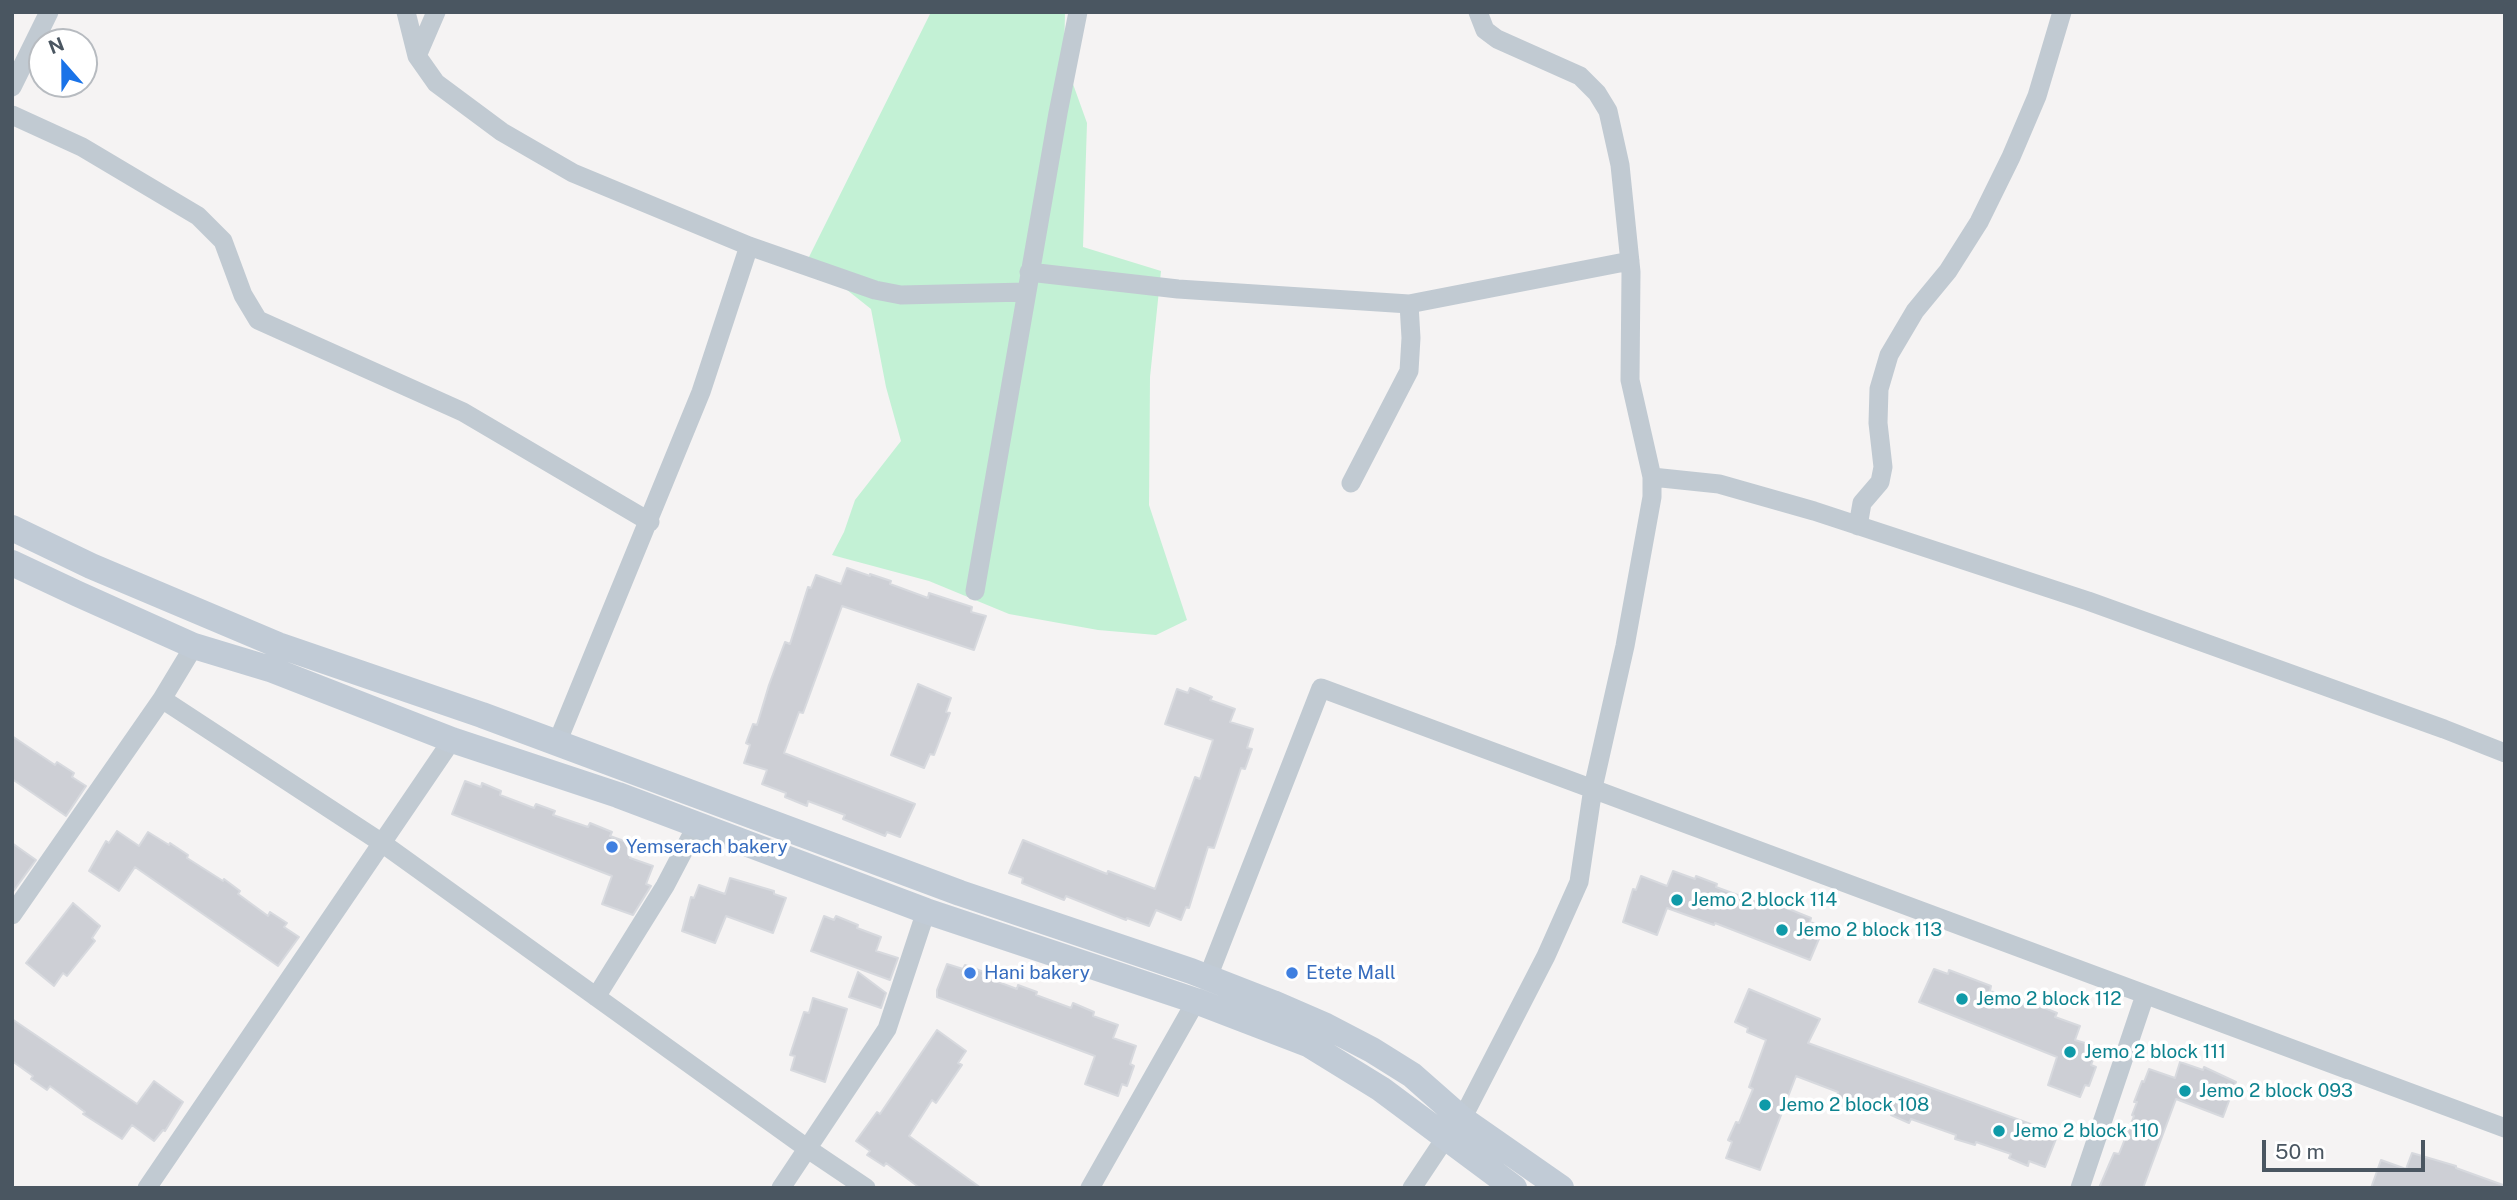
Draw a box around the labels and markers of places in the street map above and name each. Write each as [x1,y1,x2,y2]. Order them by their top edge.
place label: Yemserach bakery [626,836,788,858]
marker: Yemserach bakery [604,839,620,855]
place label: Jemo 2 block 114 [1691,889,1837,911]
marker: Jemo 2 block 114 [1669,892,1685,908]
place label: Jemo 2 block 113 [1796,919,1942,941]
marker: Jemo 2 block 113 [1774,922,1790,938]
place label: Hani bakery [984,962,1090,984]
place label: Etete Mall [1306,962,1396,984]
marker: Hani bakery [962,965,978,981]
marker: Etete Mall [1284,965,1300,981]
place label: Jemo 2 block 112 [1976,988,2122,1010]
marker: Jemo 2 block 112 [1954,991,1970,1007]
place label: Jemo 2 block 111 [2084,1041,2226,1063]
marker: Jemo 2 block 111 [2062,1044,2078,1060]
place label: Jemo 2 block 093 [2199,1080,2353,1102]
marker: Jemo 2 block 093 [2177,1083,2193,1099]
place label: Jemo 2 block 108 [1779,1094,1929,1116]
marker: Jemo 2 block 108 [1757,1097,1773,1113]
place label: Jemo 2 block 110 [2013,1120,2159,1142]
marker: Jemo 2 block 110 [1991,1123,2007,1139]

